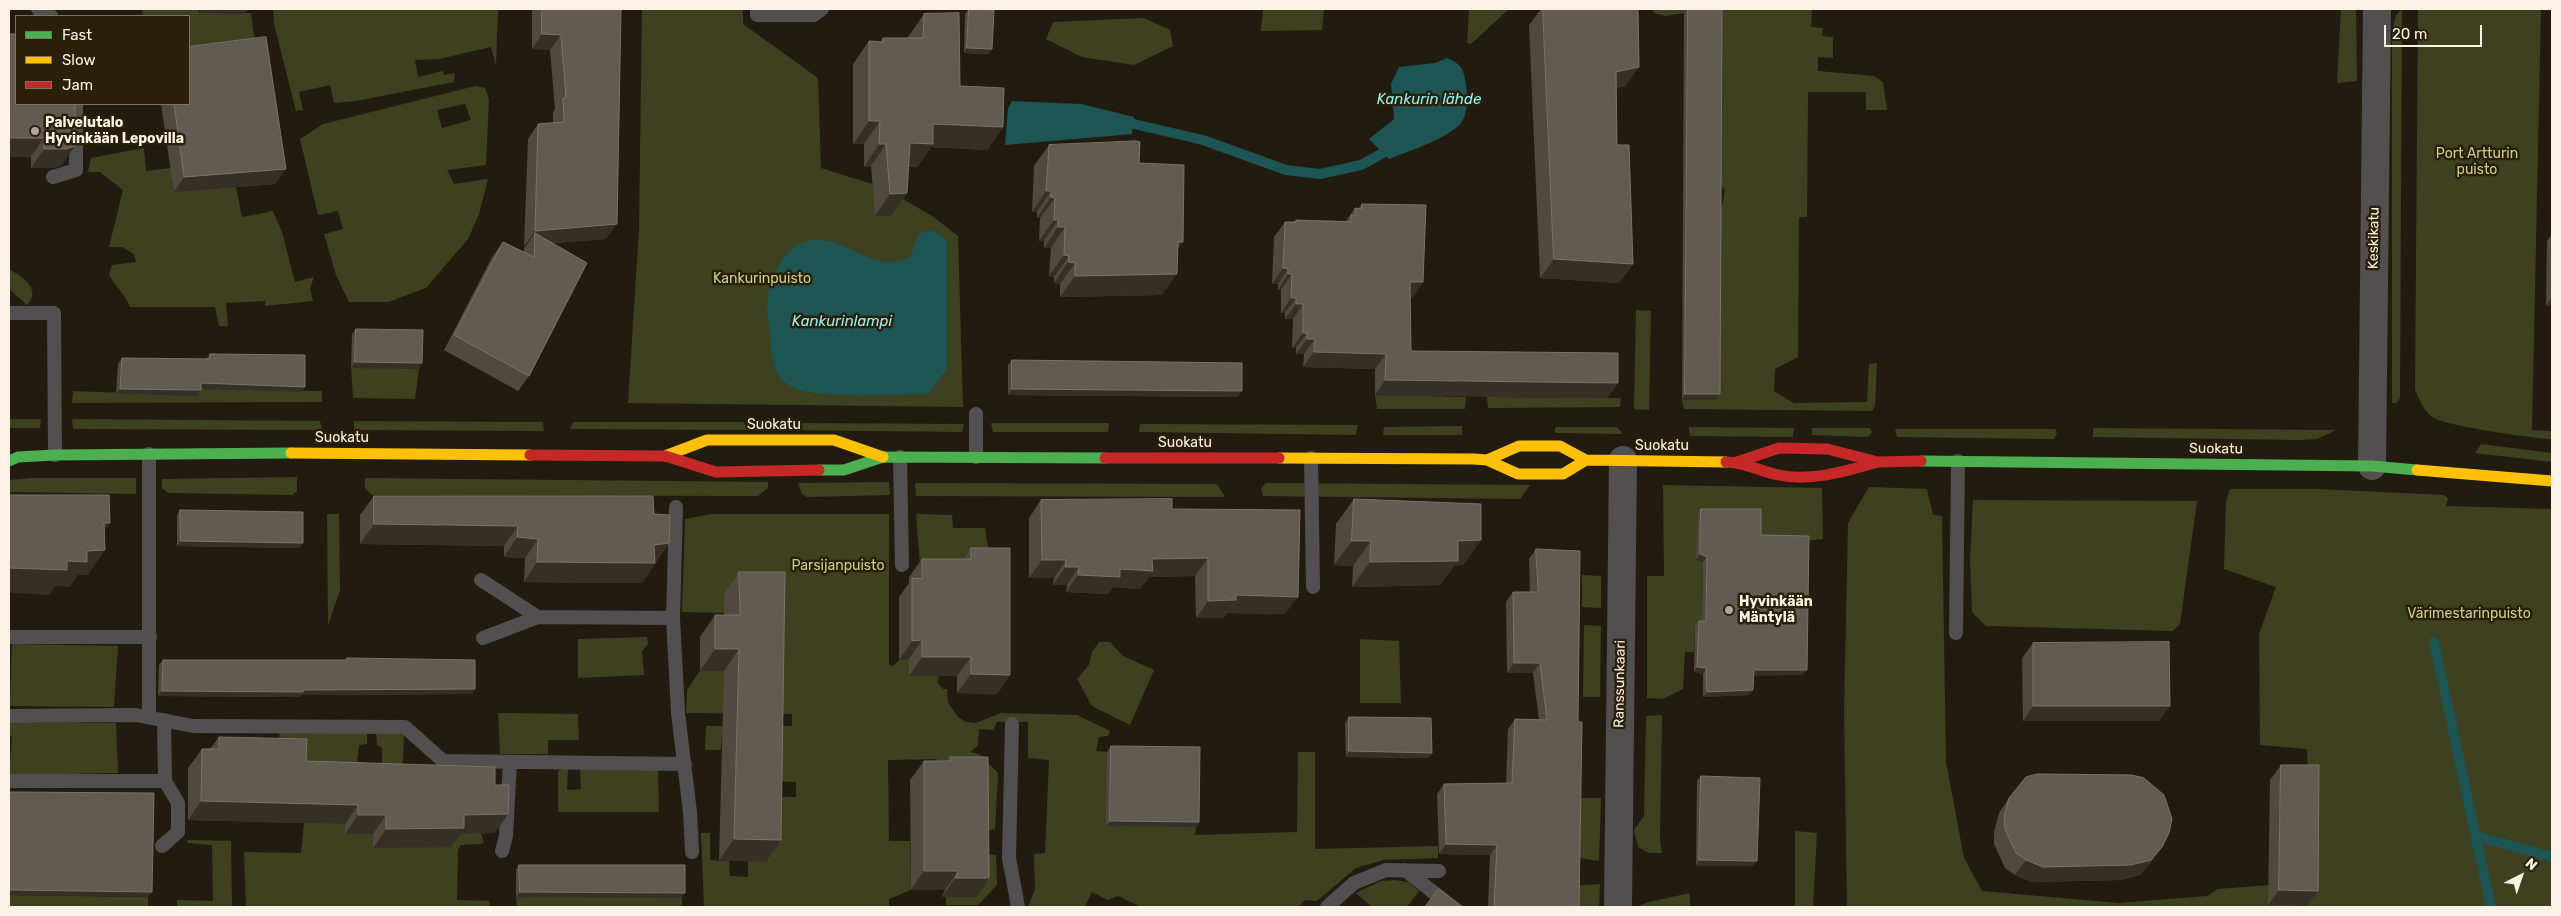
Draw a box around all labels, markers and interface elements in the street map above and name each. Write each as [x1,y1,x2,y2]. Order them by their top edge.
legend [15,15,190,105]
scale bar [2386,15,2484,47]
text: 20 m [2392,25,2427,43]
text: Fast [62,26,92,44]
text: Slow [62,51,95,69]
text: Jam [62,76,93,94]
water label: Kankurin lähde [1377,91,1481,109]
place label: Palvelutalo Hyvinkään Lepovilla [45,115,184,148]
marker: Palvelutalo Hyvinkään Lepovilla [29,125,41,137]
park label: Port Artturin puisto [2436,146,2518,178]
street label: Keskikatu [2365,207,2383,269]
park label: Kankurinpuisto [713,271,811,287]
water label: Kankurinlampi [792,313,892,331]
street label: Suokatu [747,417,801,433]
street label: Suokatu [315,430,369,446]
street label: Suokatu [1158,435,1212,451]
street label: Suokatu [1635,438,1689,454]
street label: Suokatu [2189,440,2243,458]
park label: Parsijanpuisto [792,558,884,574]
place label: Hyvinkään Mäntylä [1739,594,1813,626]
marker: Hyvinkään Mäntylä [1723,604,1735,616]
park label: Värimestarinpuisto [2407,606,2531,622]
street label: Ranssunkaari [1611,640,1629,728]
north arrow [2496,851,2546,901]
text: N [2522,855,2541,874]

